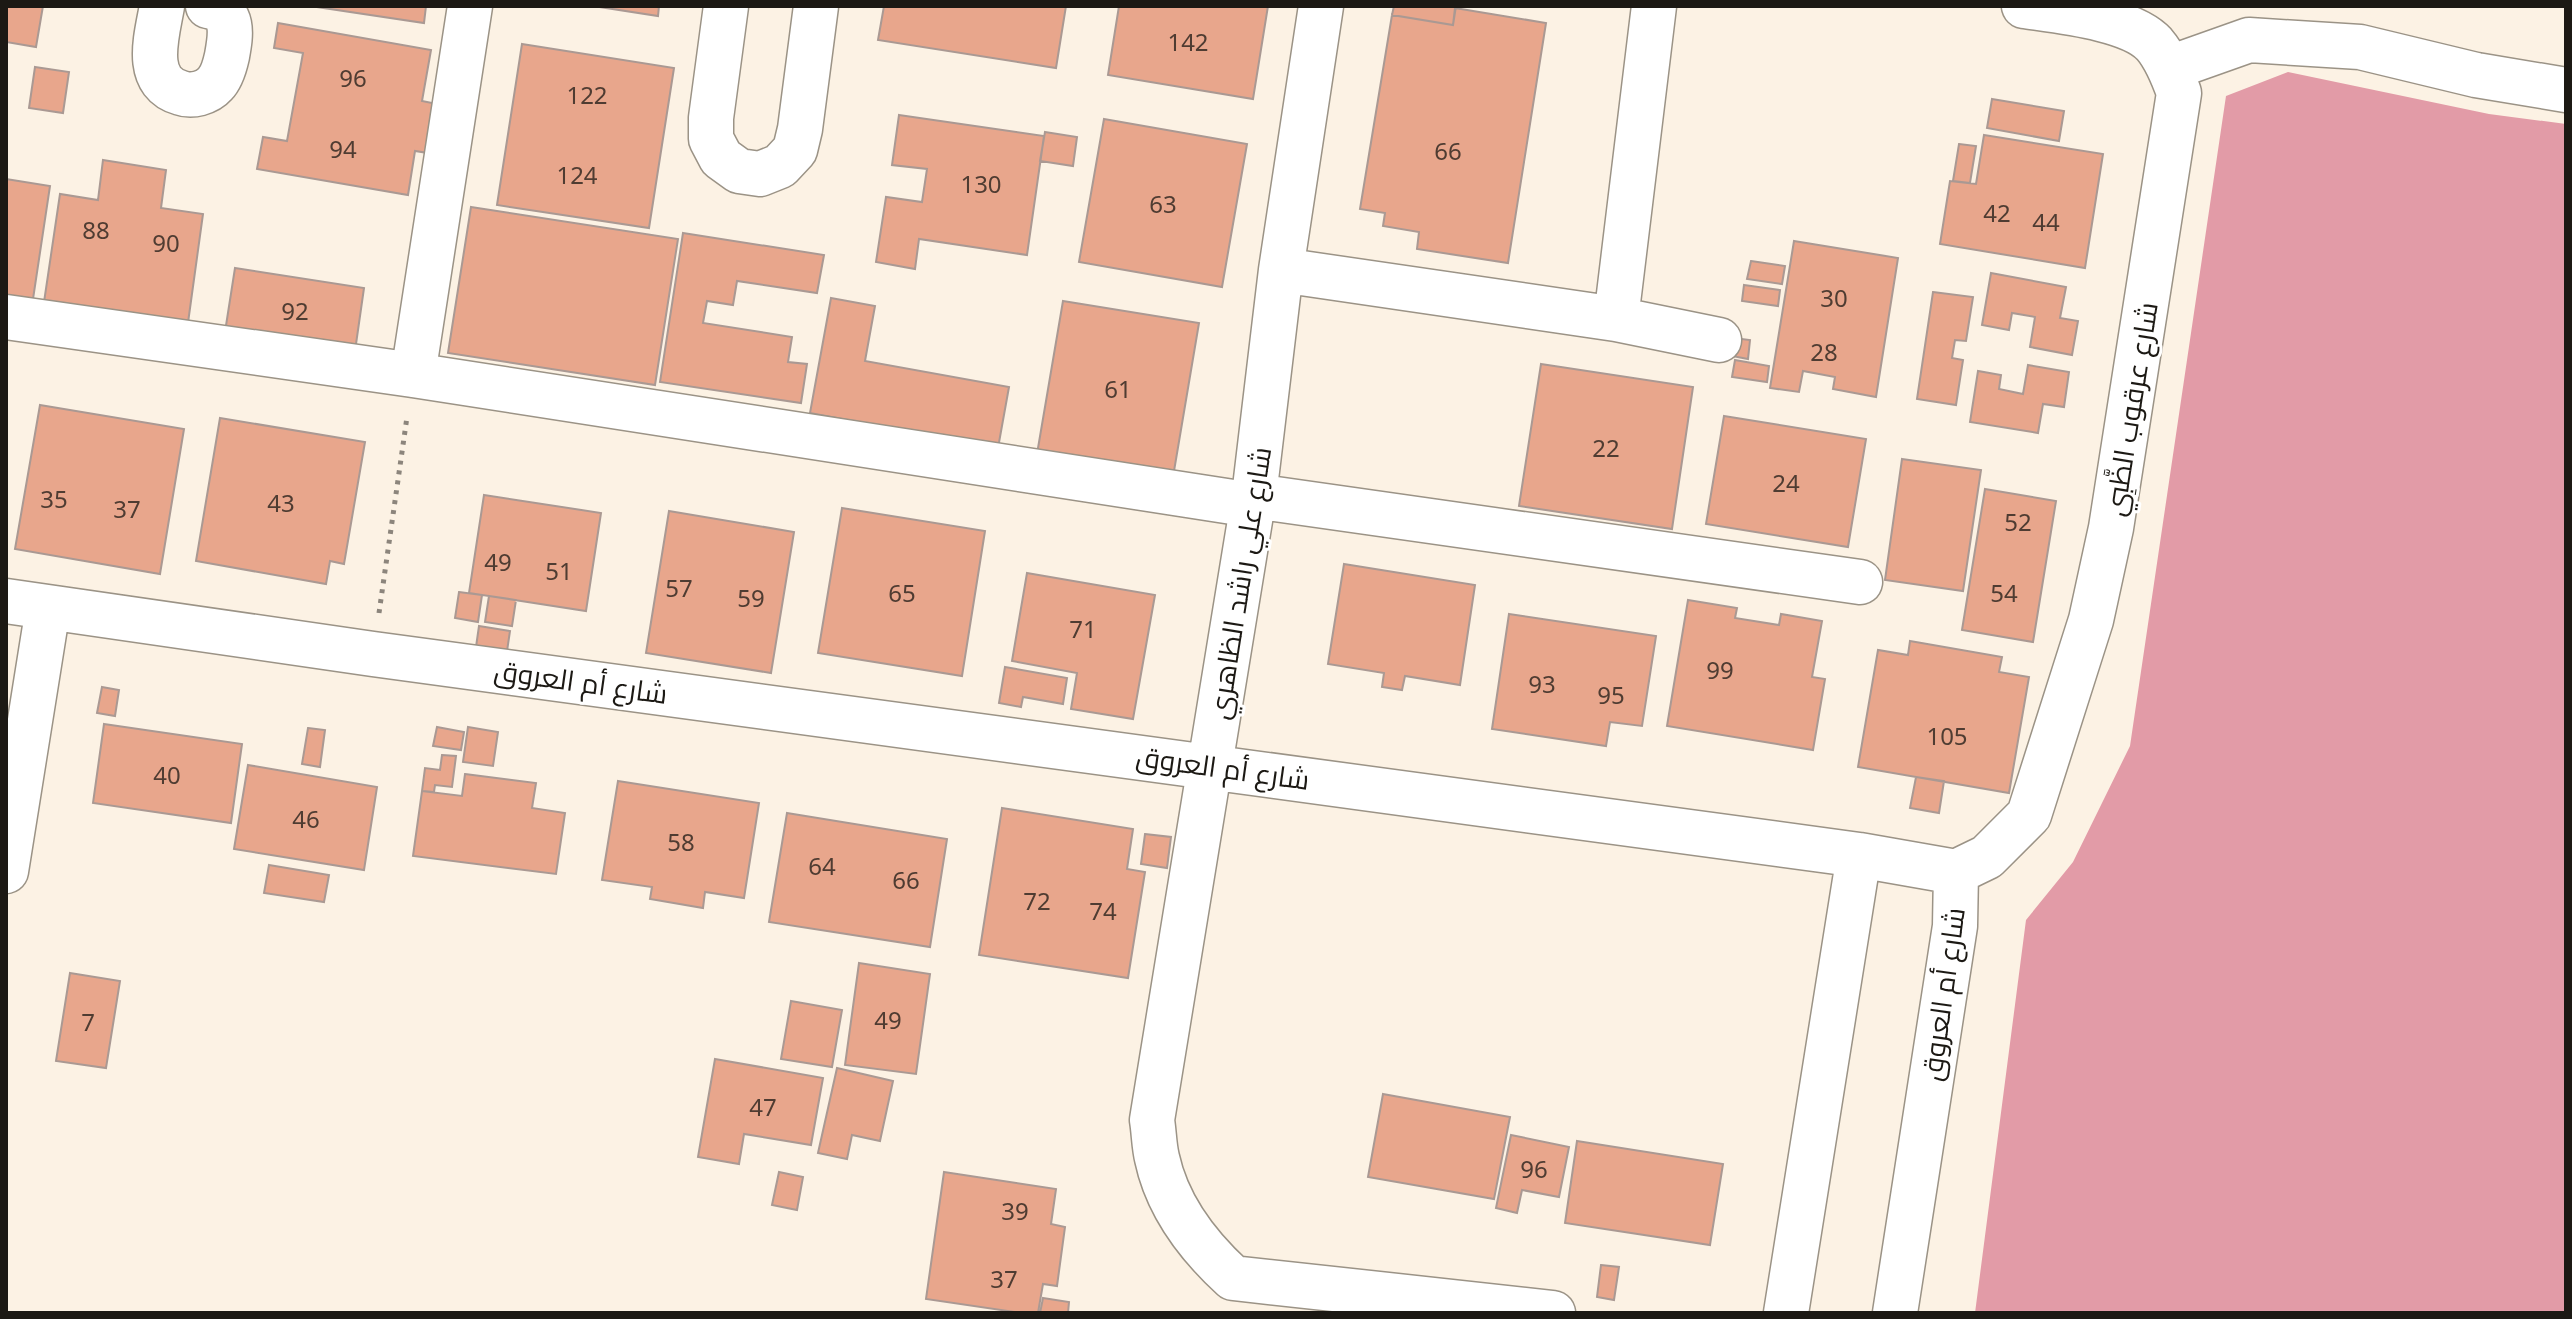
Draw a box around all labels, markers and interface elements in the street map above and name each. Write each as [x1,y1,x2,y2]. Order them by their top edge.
house number: 142 [1167,25,1209,58]
house number: 96 [339,61,367,94]
house number: 122 [566,78,608,111]
house number: 94 [329,132,357,165]
house number: 66 [1434,134,1462,167]
house number: 124 [556,158,598,191]
house number: 130 [960,167,1002,200]
house number: 63 [1149,187,1177,220]
house number: 42 [1983,196,2011,229]
house number: 44 [2032,205,2060,238]
house number: 88 [82,213,110,246]
house number: 90 [152,226,180,259]
house number: 30 [1820,281,1848,314]
house number: 92 [281,294,309,327]
street label: شارع عرقوب الظَّبِي [2094,299,2170,519]
house number: 28 [1810,335,1838,368]
house number: 61 [1104,372,1132,405]
house number: 22 [1592,431,1620,464]
street label: شارع علي راشد الظاهري [1199,444,1283,723]
house number: 24 [1772,466,1800,499]
house number: 35 [40,482,68,515]
house number: 43 [267,486,295,519]
house number: 37 [113,492,141,525]
house number: 52 [2004,505,2032,538]
house number: 49 [484,545,512,578]
house number: 51 [545,554,573,587]
house number: 57 [665,571,693,604]
house number: 65 [888,576,916,609]
house number: 54 [1990,576,2018,609]
house number: 59 [737,581,765,614]
house number: 71 [1069,612,1097,645]
street label: شارع أم العروق [492,650,670,714]
house number: 99 [1706,653,1734,686]
house number: 93 [1528,667,1556,700]
house number: 95 [1597,678,1625,711]
house number: 105 [1926,719,1968,752]
street label: شارع أم العروق [1134,736,1312,800]
house number: 40 [153,758,181,791]
house number: 46 [292,802,320,835]
house number: 58 [667,825,695,858]
house number: 64 [808,849,836,882]
house number: 66 [892,863,920,896]
house number: 72 [1023,884,1051,917]
house number: 74 [1089,894,1117,927]
street label: شارع أم العروق [1911,905,1975,1083]
house number: 49 [874,1003,902,1036]
house number: 7 [81,1005,95,1038]
house number: 47 [749,1090,777,1123]
house number: 96 [1520,1152,1548,1185]
house number: 39 [1001,1194,1029,1227]
house number: 37 [990,1262,1018,1295]

